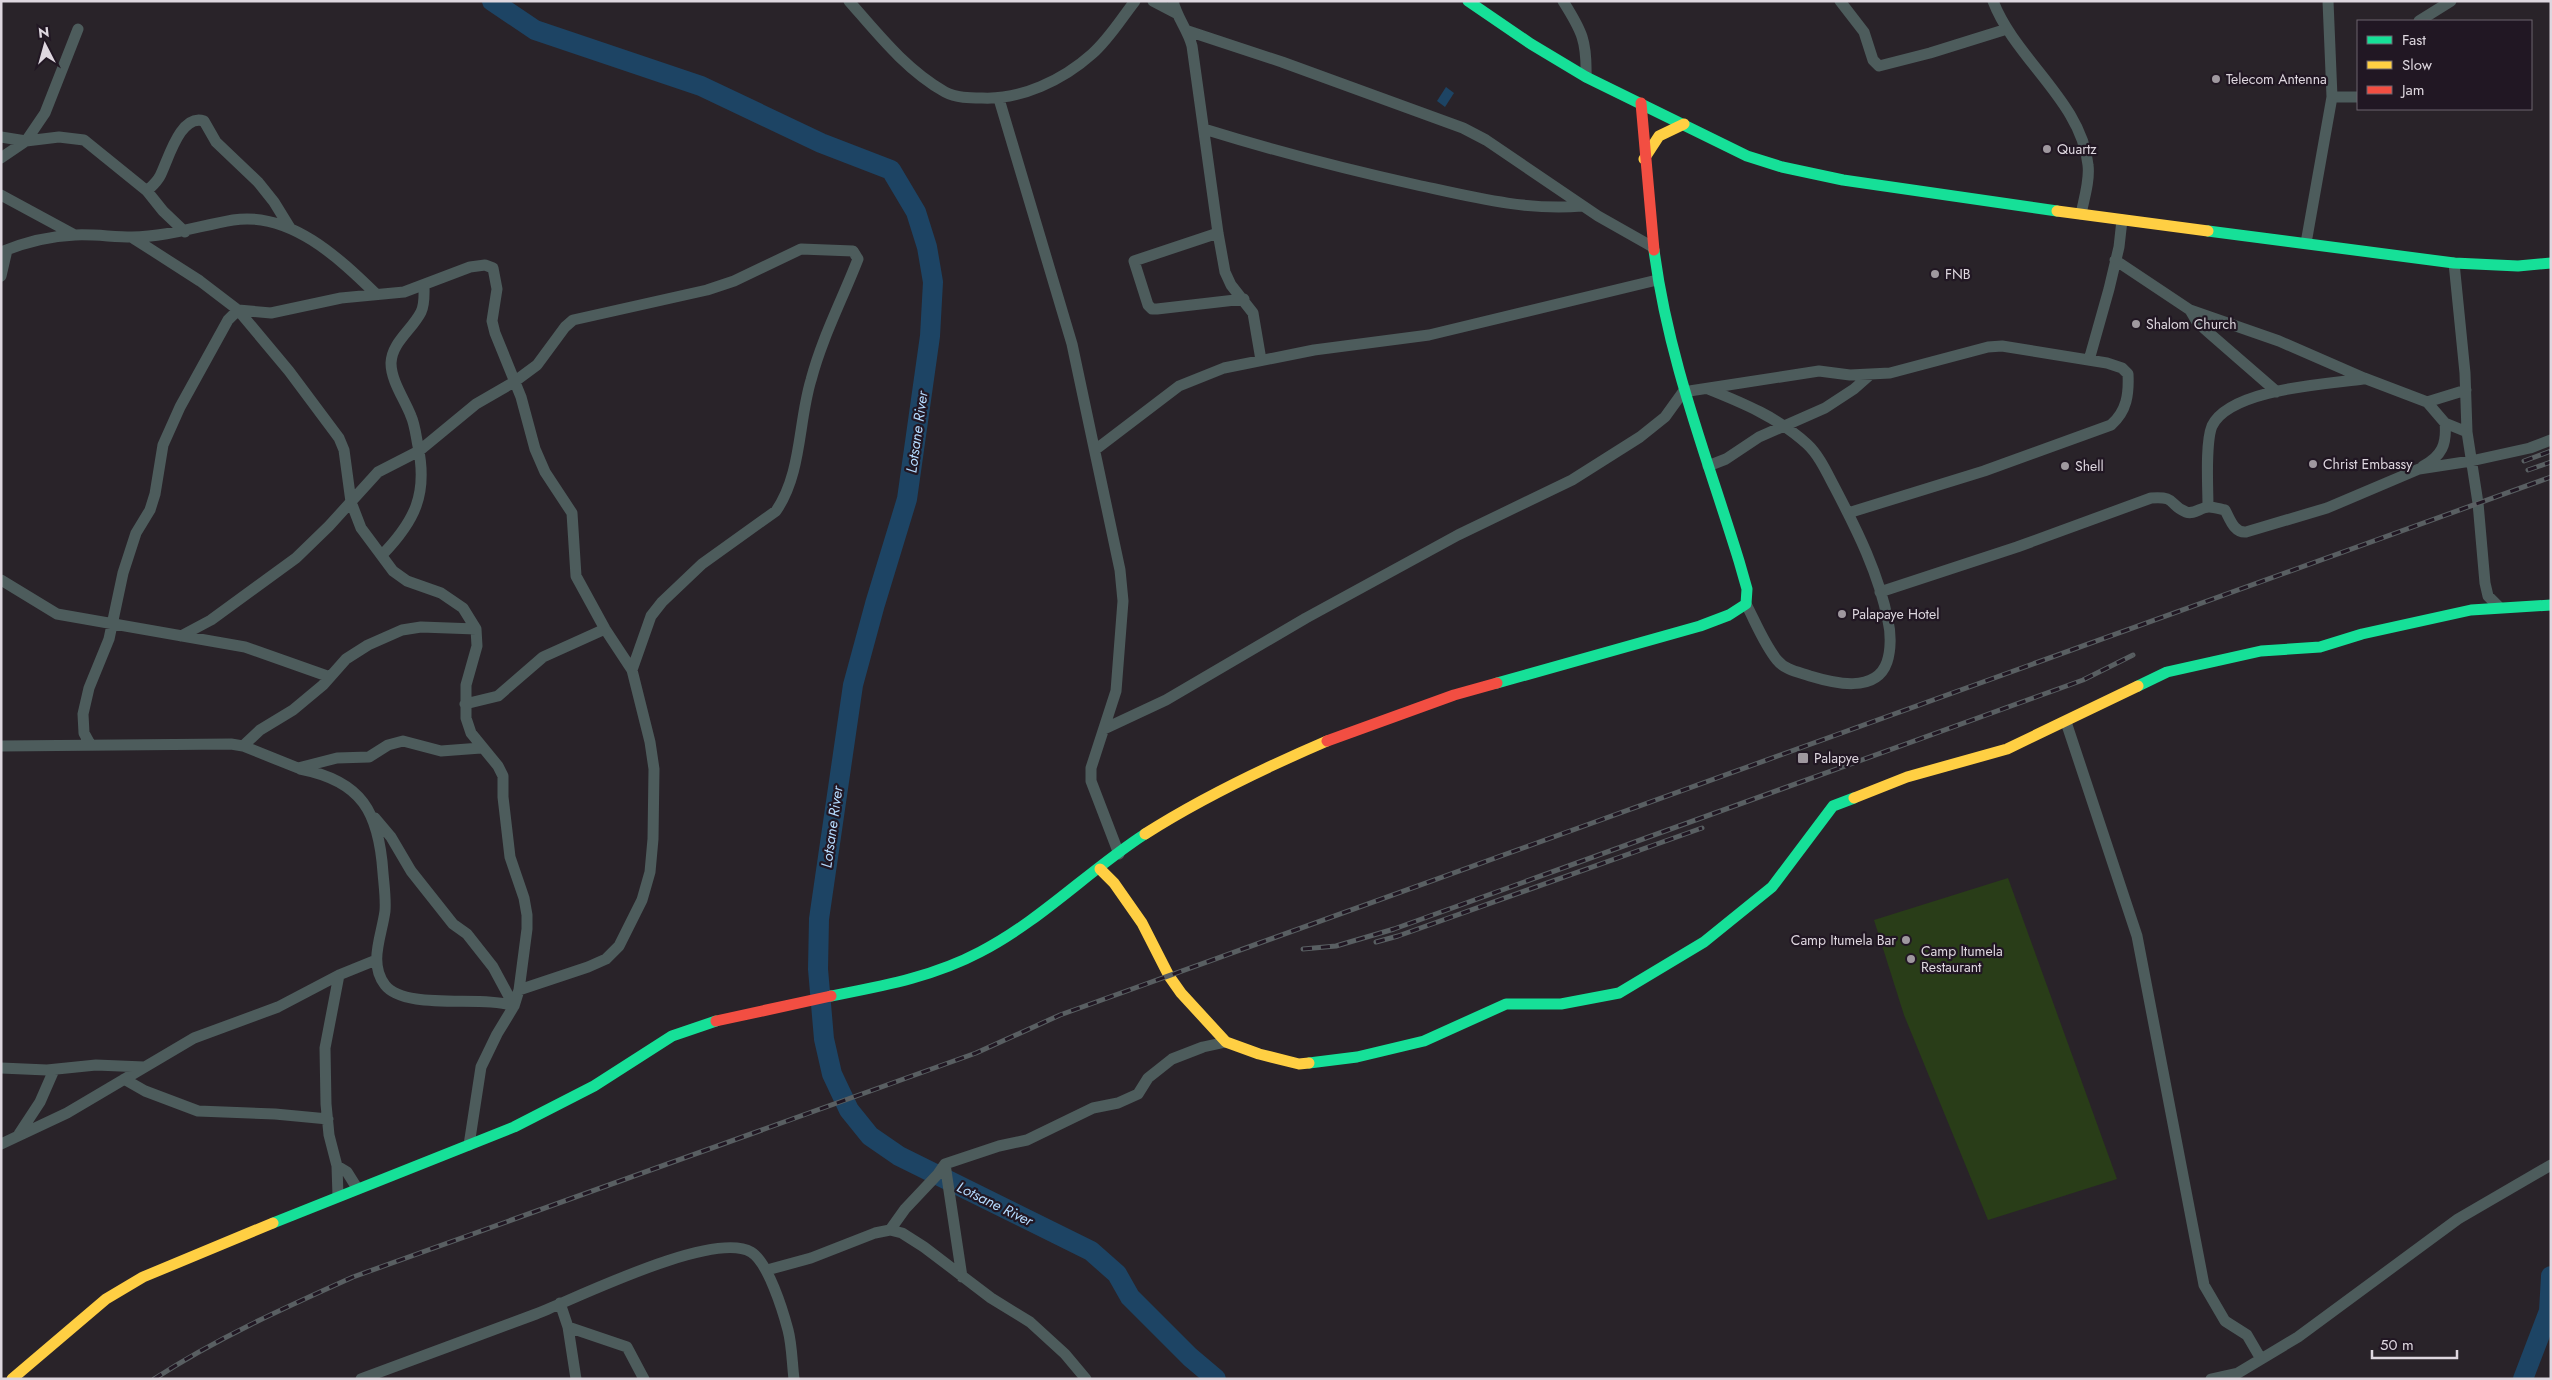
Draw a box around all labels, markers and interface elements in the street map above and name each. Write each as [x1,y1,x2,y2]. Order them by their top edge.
north arrow [20,20,70,70]
legend [2357,20,2532,110]
text: N [37,22,50,43]
text: Fast [2402,29,2426,51]
text: Slow [2402,54,2433,76]
place label: Telecom Antenna [2226,69,2327,89]
marker: Telecom Antenna [2210,73,2222,85]
text: Jam [2400,79,2425,101]
place label: Quartz [2057,139,2097,159]
marker: Quartz [2041,143,2053,155]
place label: FNB [1945,264,1971,284]
marker: FNB [1929,268,1941,280]
place label: Shalom Church [2146,314,2237,334]
marker: Shalom Church [2130,318,2142,330]
water label: Lotsane River [900,389,934,474]
place label: Christ Embassy [2323,454,2413,474]
place label: Shell [2075,456,2104,476]
marker: Christ Embassy [2307,458,2319,470]
marker: Shell [2059,460,2071,472]
place label: Palapaye Hotel [1852,604,1939,624]
marker: Palapaye Hotel [1836,608,1848,620]
place label: Palapye [1814,748,1859,768]
marker: Palapye [1796,751,1810,765]
water label: Lotsane River [815,784,849,869]
place label: Camp Itumela Bar [1791,930,1896,950]
marker: Camp Itumela Bar [1900,934,1912,946]
place label: Camp Itumela Restaurant [1921,941,2003,977]
marker: Camp Itumela Restaurant [1905,953,1917,965]
water label: Lotsane River [953,1176,1038,1232]
scale bar [2372,1328,2457,1360]
text: 50 m [2380,1334,2414,1356]

